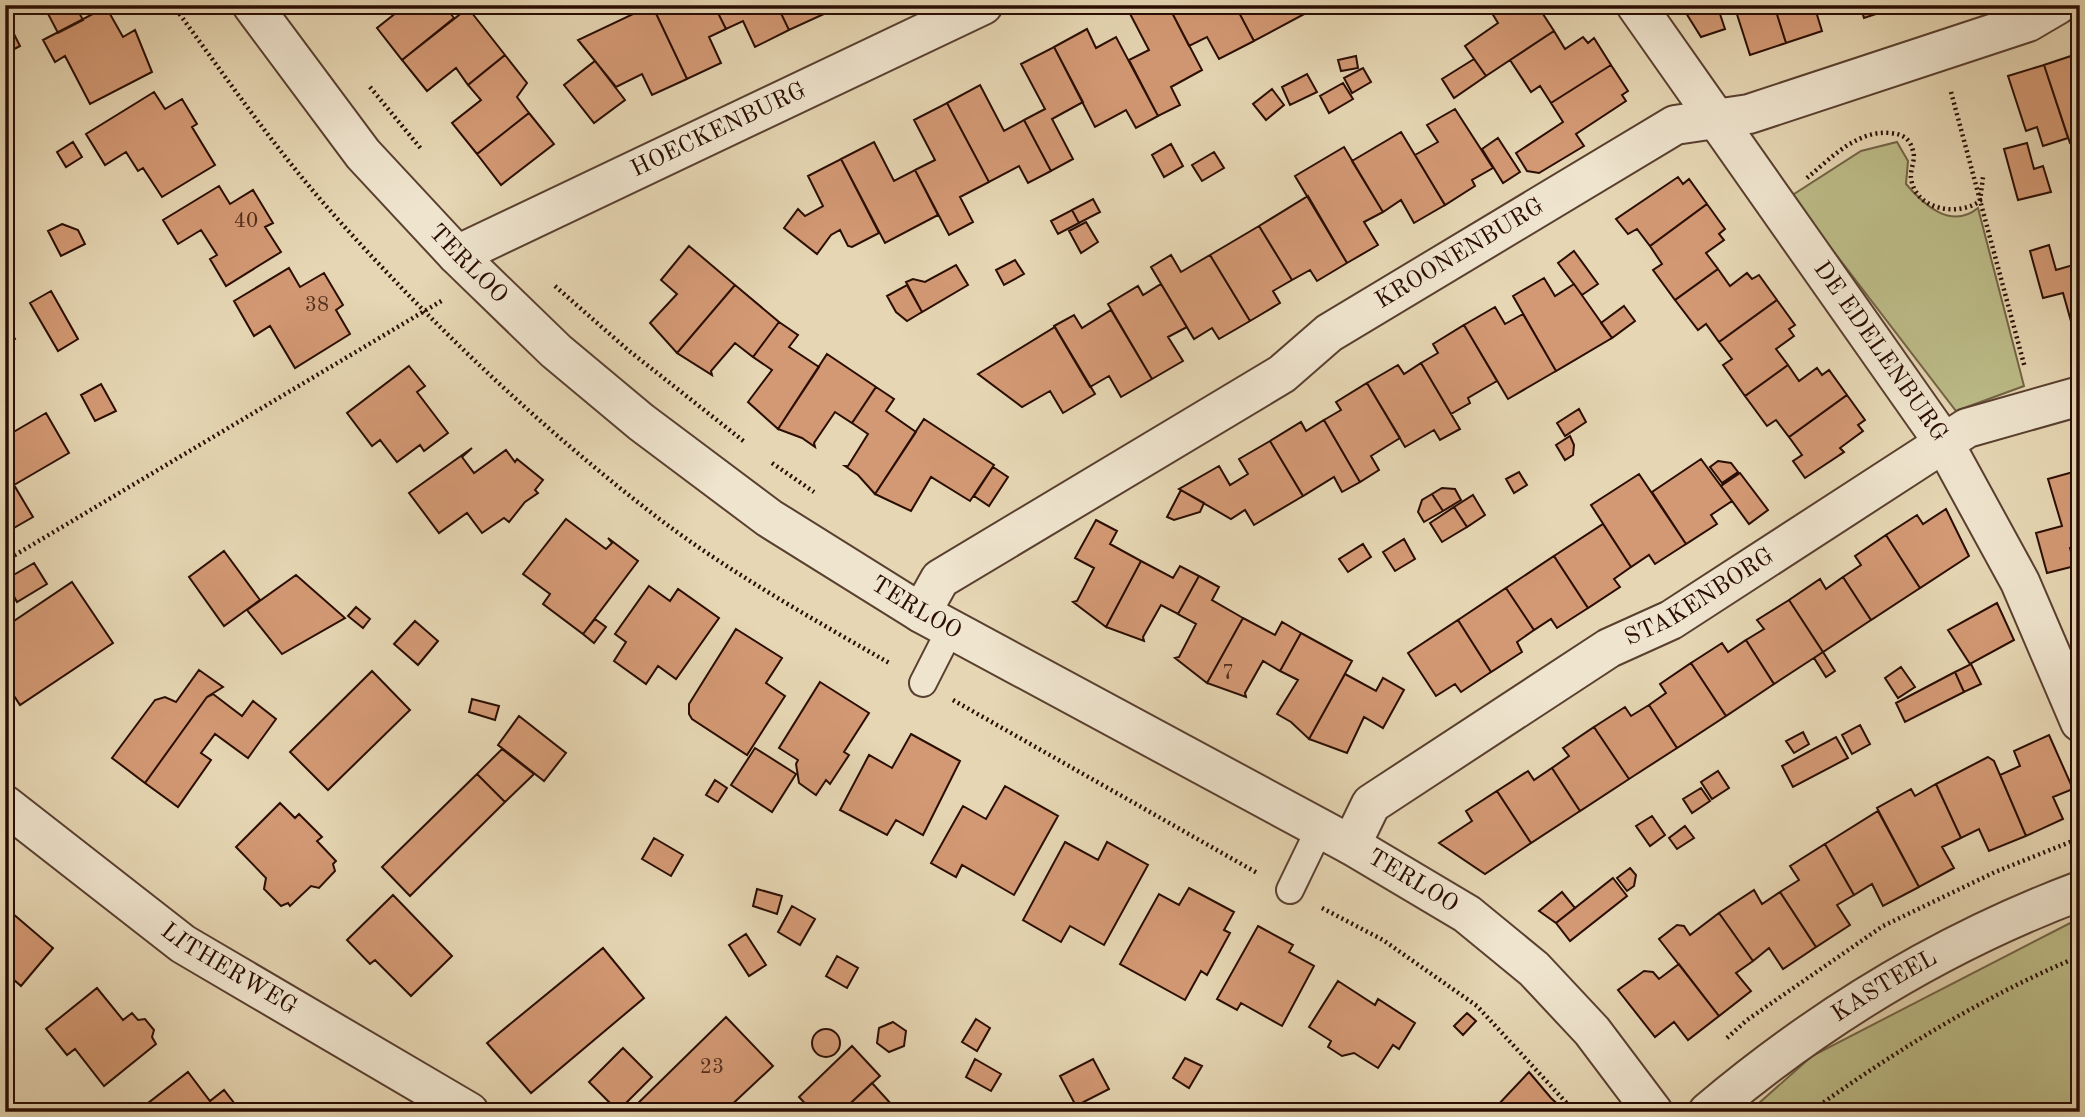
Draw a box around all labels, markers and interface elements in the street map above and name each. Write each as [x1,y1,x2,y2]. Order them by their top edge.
street label: HOECKENBURG [628,79,810,182]
street label: KROONENBURG [1372,195,1548,314]
house number: 40 [234,211,258,232]
street label: TERLOO [424,220,512,309]
street label: DE EDELENBURG [1808,257,1951,446]
house number: 38 [305,295,329,316]
street label: STAKENBORG [1621,544,1779,651]
street label: TERLOO [866,573,965,644]
house number: 7 [1222,663,1234,684]
street label: TERLOO [1363,846,1462,918]
street label: LITHERWEG [156,919,301,1020]
street label: KASTEEL [1828,946,1941,1027]
house number: 23 [700,1057,724,1078]

